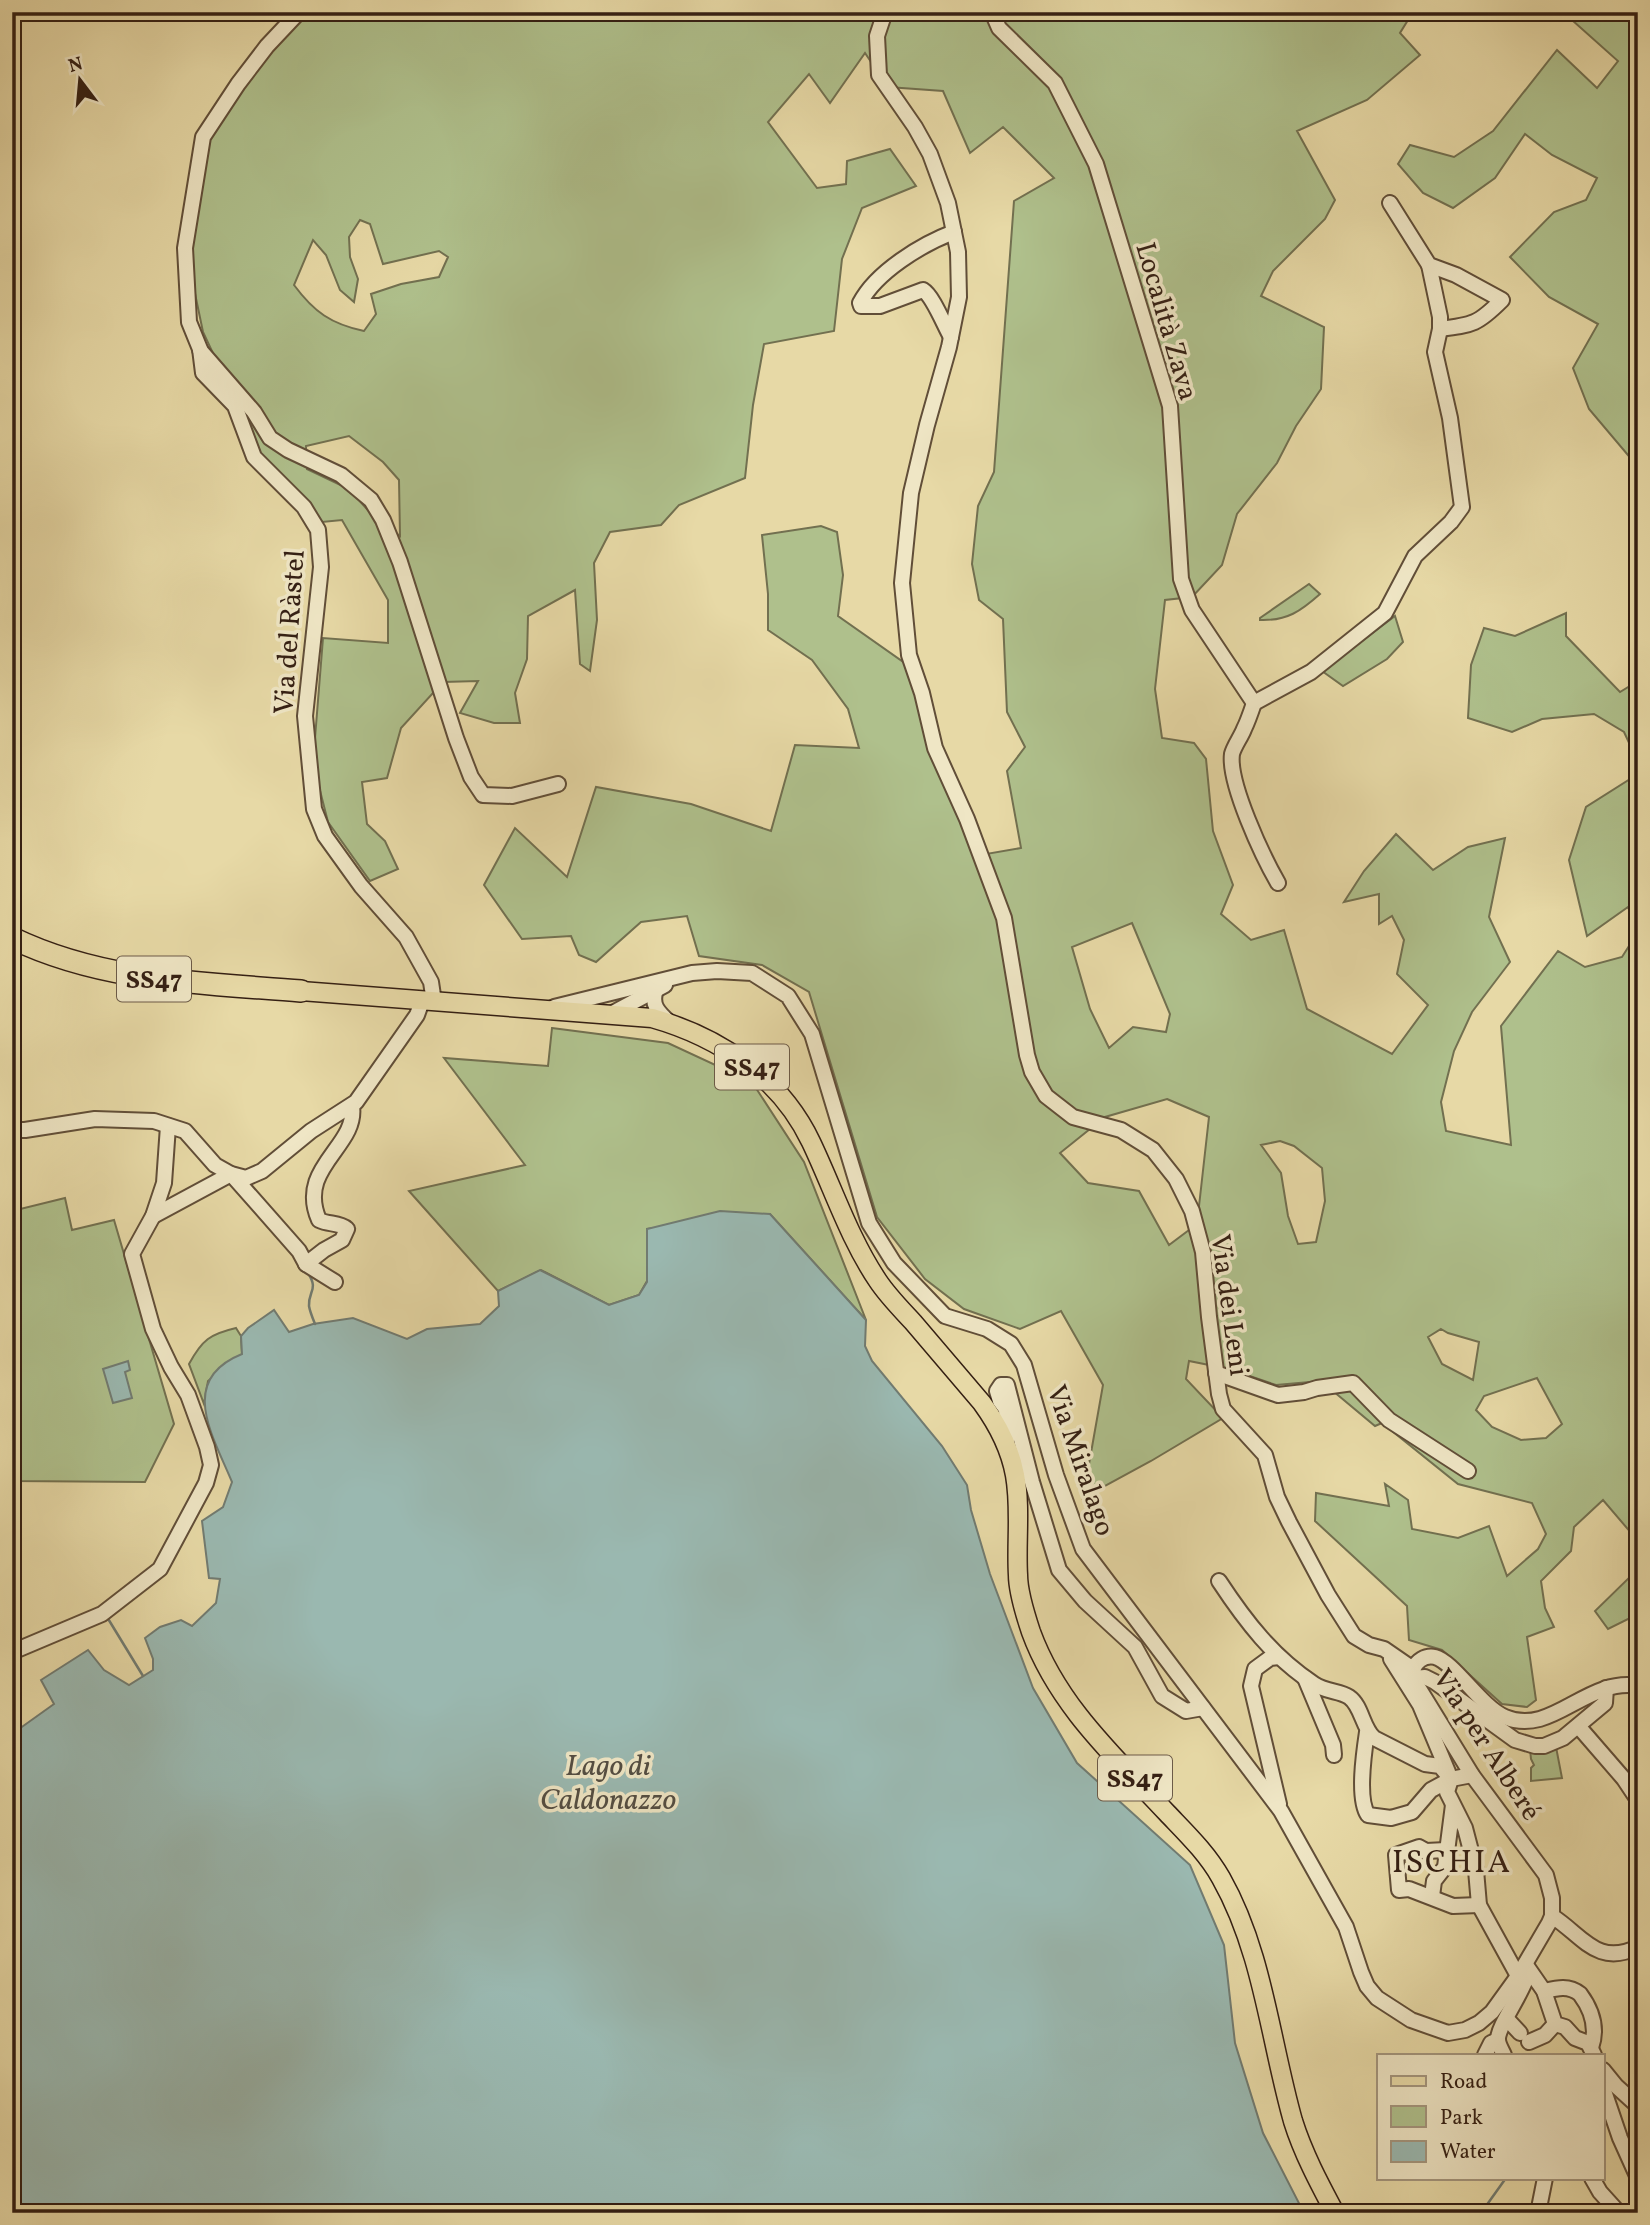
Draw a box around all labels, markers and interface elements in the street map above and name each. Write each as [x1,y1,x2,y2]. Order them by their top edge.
north arrow [46,46,116,116]
text: N [66,51,86,80]
street label: Località Zava [1124,238,1207,405]
street label: Via del Ràstel [265,548,316,716]
road number: SS47 [117,956,191,1002]
road number: SS47 [715,1044,789,1090]
street label: Via dei Leni [1199,1232,1258,1379]
street label: Via Miralago [1036,1380,1124,1542]
street label: Via per Alberé [1422,1662,1550,1829]
water label: Lago di Caldonazzo [540,1746,676,1822]
road number: SS47 [1098,1756,1172,1800]
district label: ISCHIA [1392,1842,1512,1886]
legend [1377,2054,1604,2180]
text: Road [1440,2068,1487,2097]
text: Park [1440,2104,1483,2133]
text: Water [1440,2138,1496,2167]

